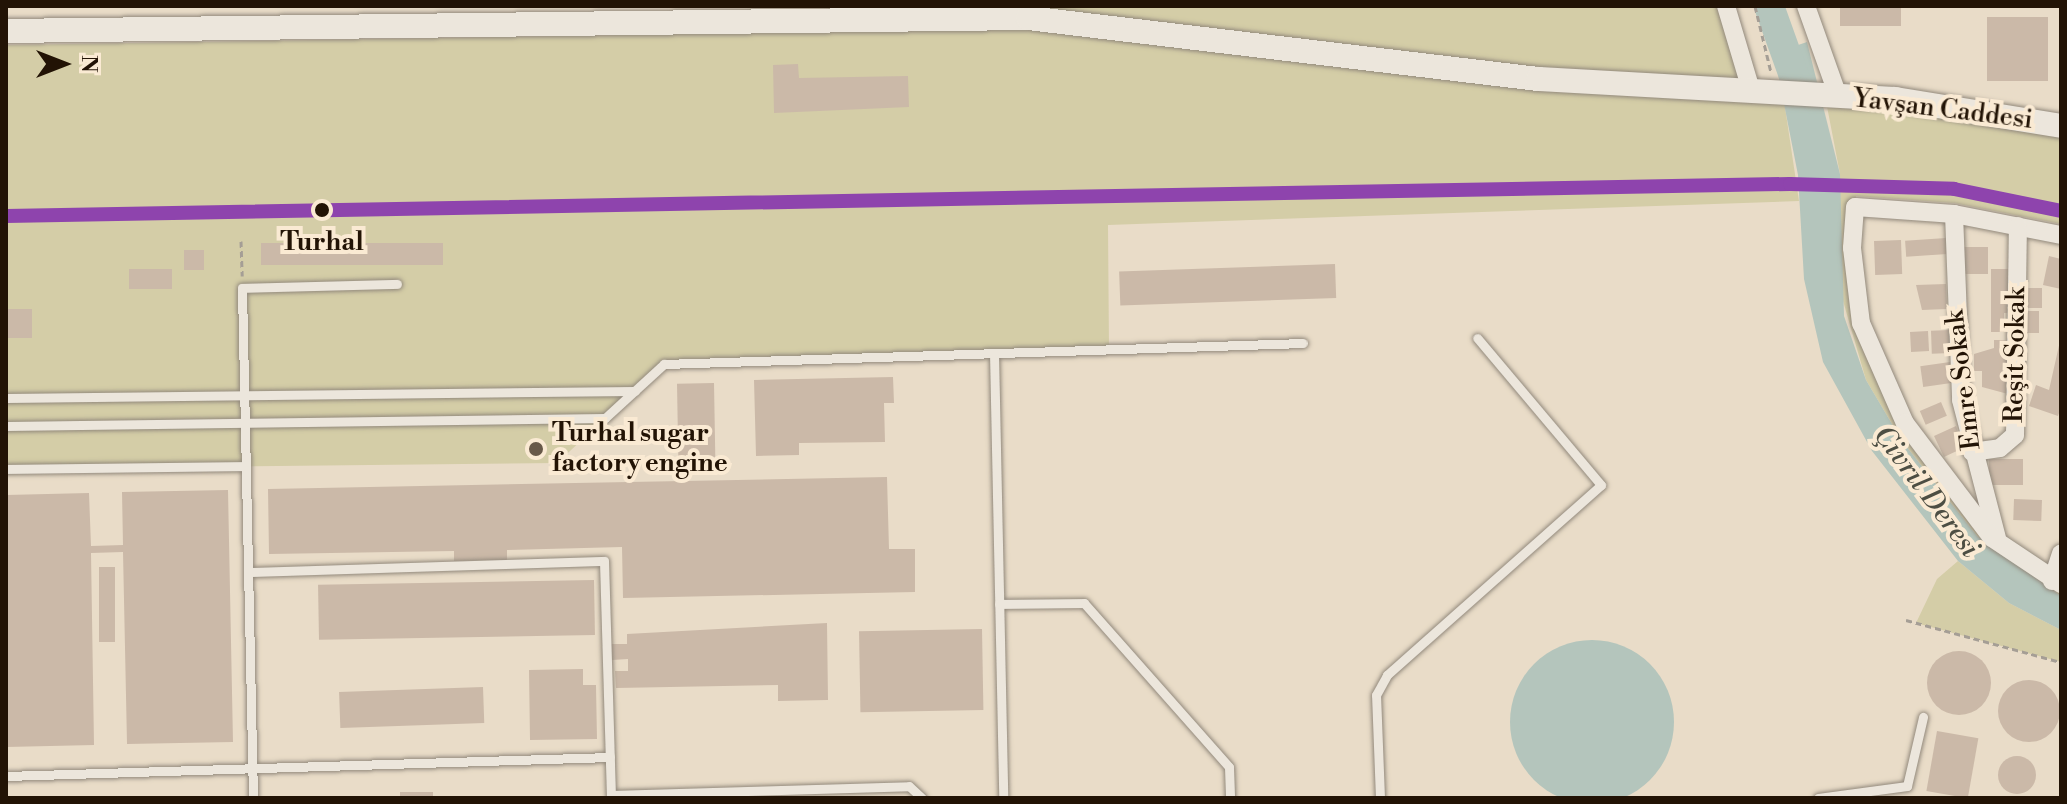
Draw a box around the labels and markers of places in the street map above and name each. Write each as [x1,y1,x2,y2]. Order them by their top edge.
marker: Turhal [308,196,336,224]
place label: Turhal [280,227,364,259]
place label: Turhal sugar factory engine [552,418,728,480]
marker: Turhal sugar factory engine [527,440,545,458]

